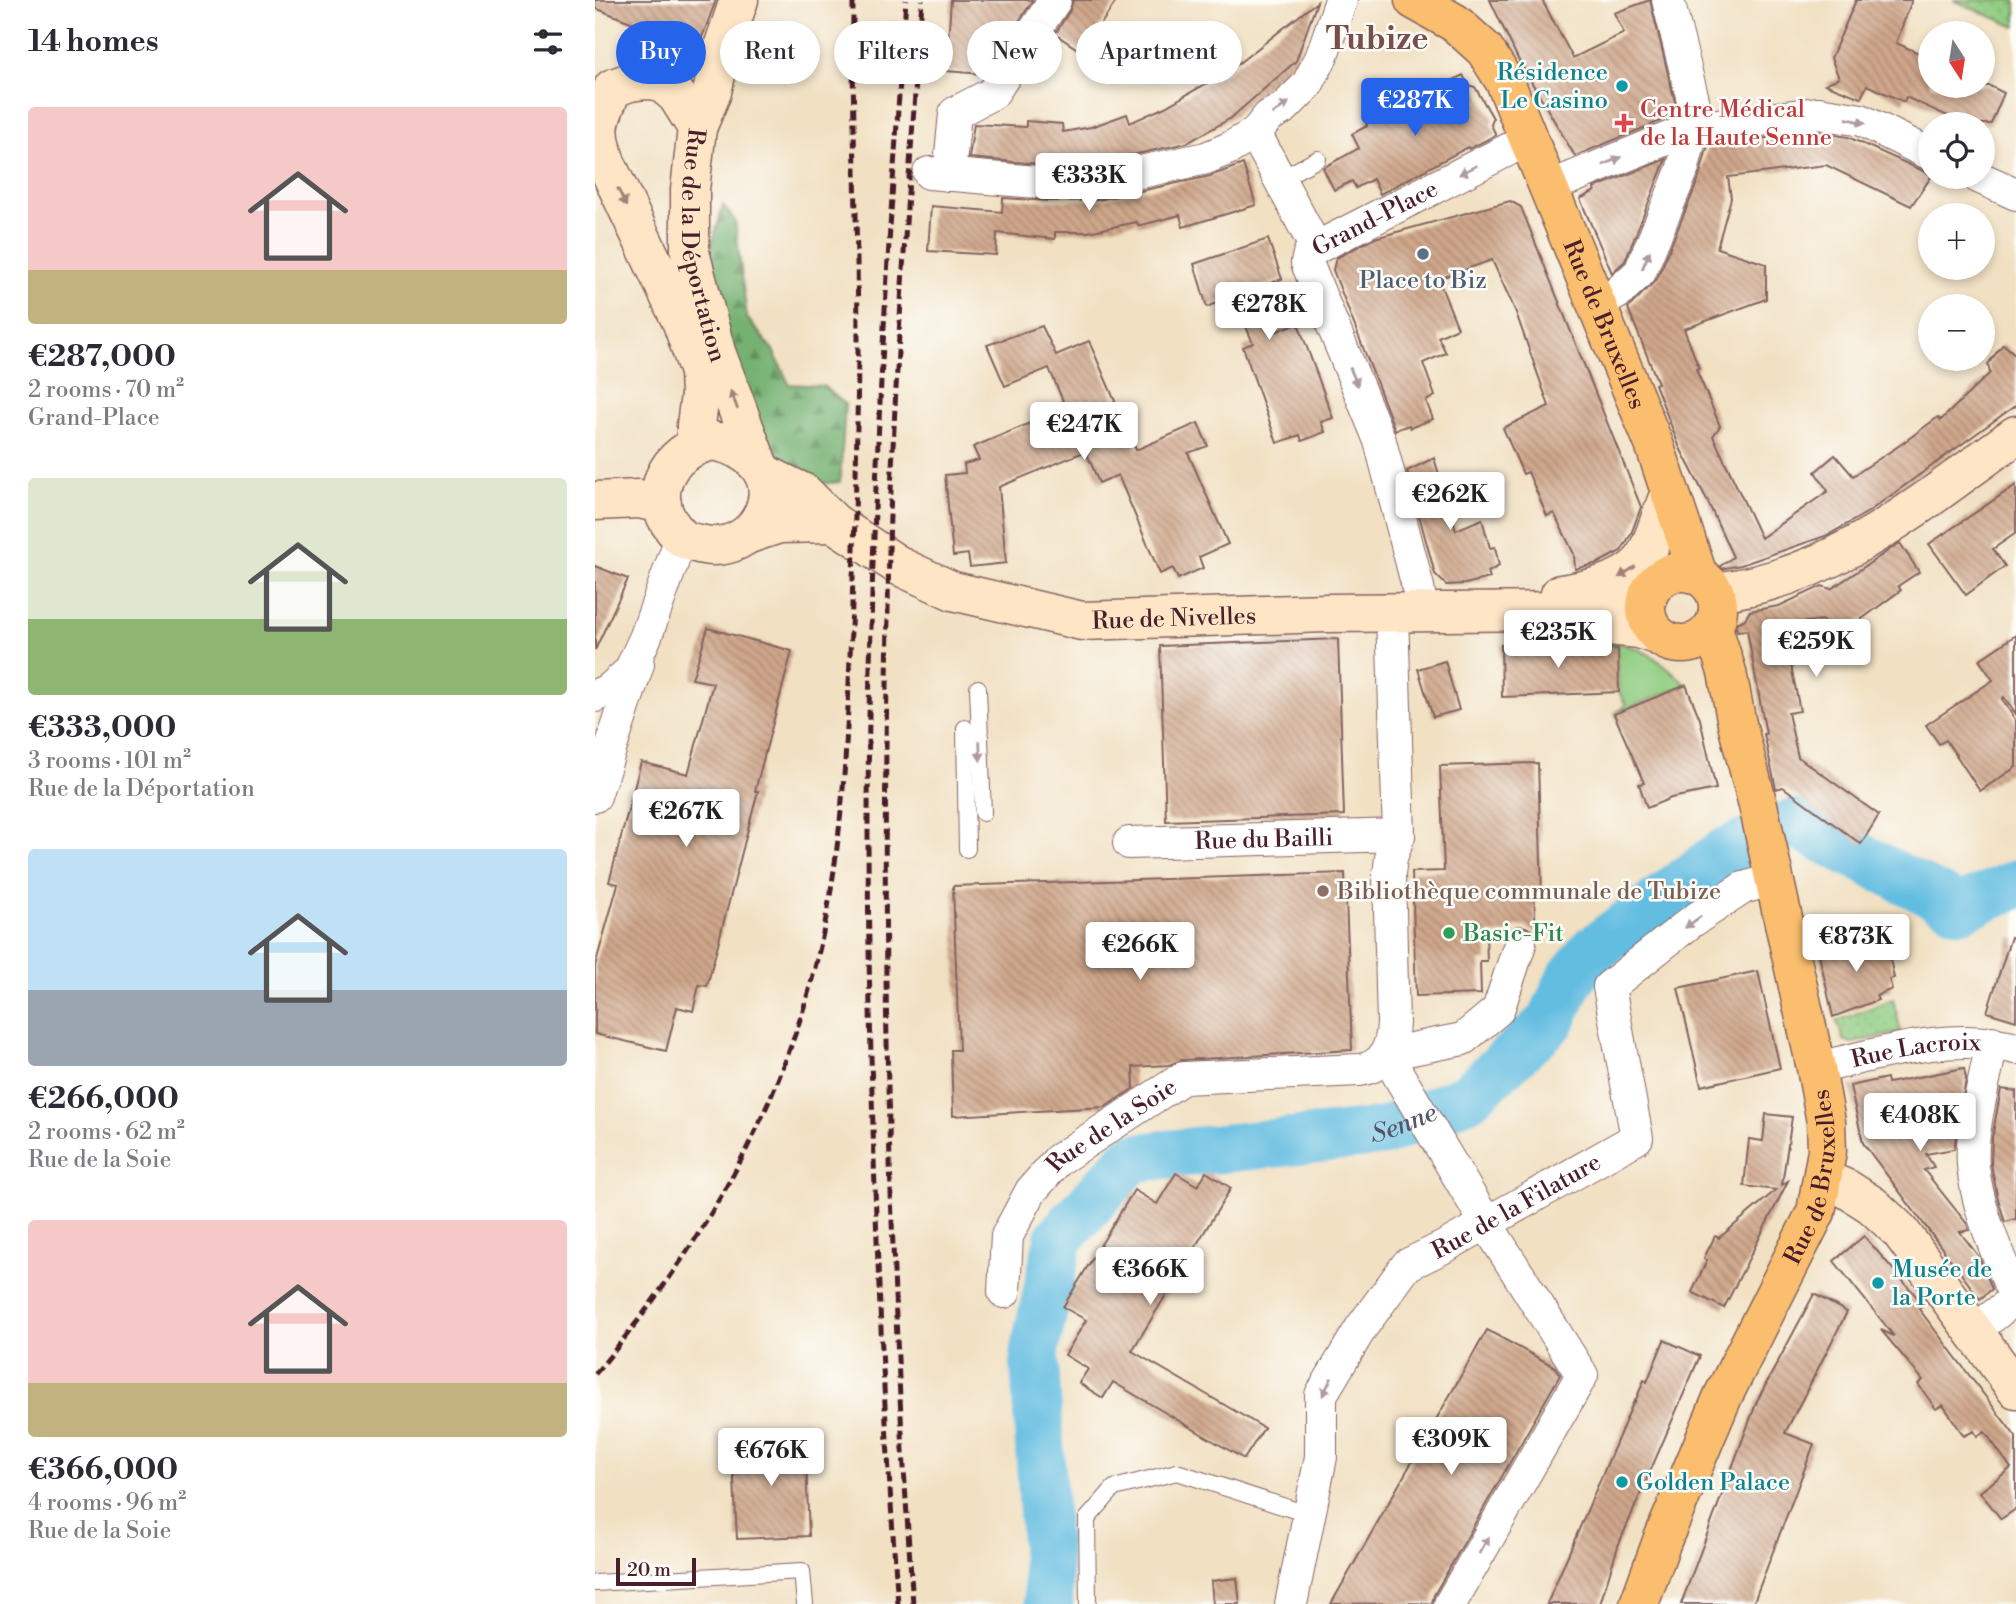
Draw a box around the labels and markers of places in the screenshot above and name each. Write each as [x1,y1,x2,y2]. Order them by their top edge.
place label: Résidence Le Casino [1497,58,1608,116]
pin: €287K [1366,78,1464,138]
marker: Résidence Le Casino [1614,78,1630,94]
place label: Centre Médical de la Haute Senne [1640,95,1832,153]
marker: Centre Médical de la Haute Senne [1614,113,1634,133]
pin: €333K [1040,154,1138,213]
marker: Place to Biz [1415,246,1431,262]
place label: Place to Biz [1359,266,1487,296]
pin: €278K [1220,282,1318,342]
pin: €247K [1035,402,1133,462]
pin: €262K [1401,472,1499,532]
pin: €235K [1509,610,1607,670]
pin: €259K [1767,620,1865,679]
pin: €267K [637,790,735,849]
place label: Bibliothèque communale de Tubize [1336,877,1721,907]
marker: Bibliothèque communale de Tubize [1315,883,1331,899]
pin: €873K [1807,914,1905,974]
place label: Basic-Fit [1462,919,1564,949]
pin: €266K [1091,922,1189,982]
marker: Basic-Fit [1441,925,1457,941]
pin: €408K [1871,1094,1969,1153]
pin: €366K [1101,1248,1199,1307]
place label: Musée de la Porte [1892,1255,1992,1313]
marker: Musée de la Porte [1870,1275,1886,1291]
pin: €309K [1402,1418,1500,1477]
pin: €676K [722,1428,820,1488]
place label: Golden Palace [1636,1468,1790,1498]
marker: Golden Palace [1614,1474,1630,1490]

